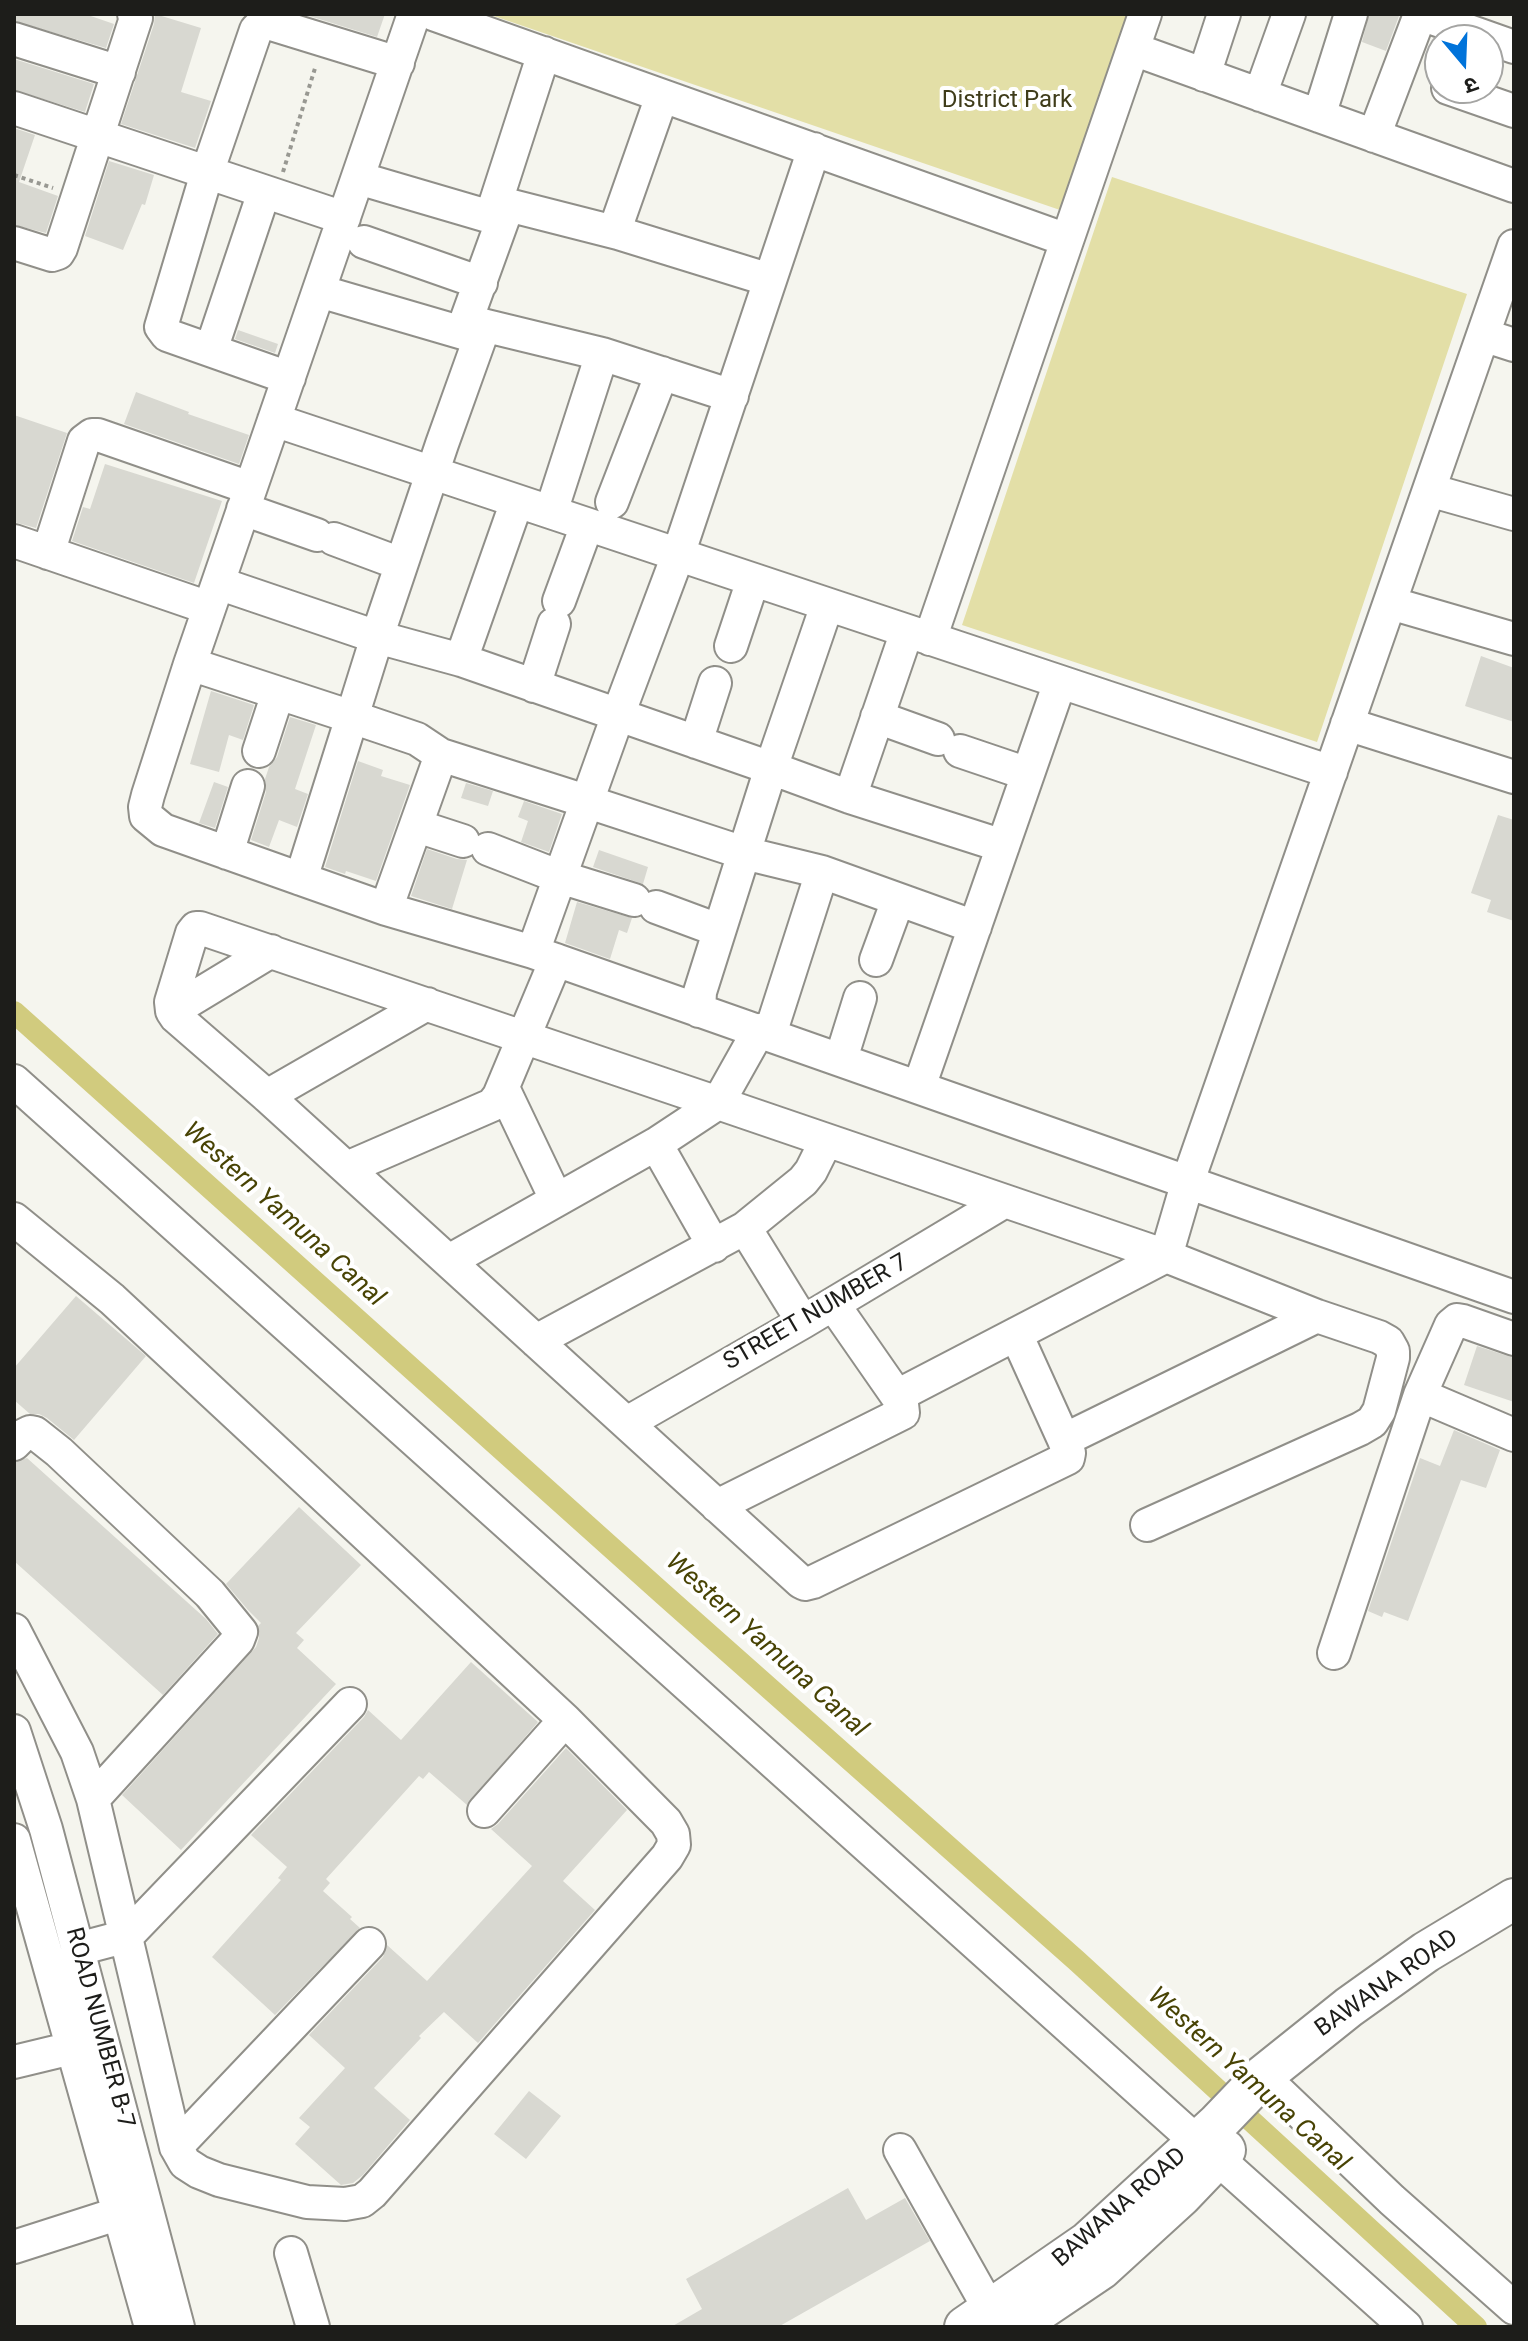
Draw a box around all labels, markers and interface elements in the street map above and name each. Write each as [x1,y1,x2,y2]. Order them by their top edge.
north arrow [1424,24,1504,104]
text: उ [1461,71,1481,99]
park label: District Park [942,87,1072,115]
water label: Western Yamuna Canal [176,1116,390,1314]
street label: STREET NUMBER 7 [719,1249,913,1377]
water label: Western Yamuna Canal [659,1547,873,1745]
street label: BAWANA ROAD [1310,1924,1464,2044]
street label: ROAD NUMBER B-7 [58,1925,140,2131]
water label: Western Yamuna Canal [1141,1981,1355,2179]
street label: BAWANA ROAD [1047,2142,1193,2274]

